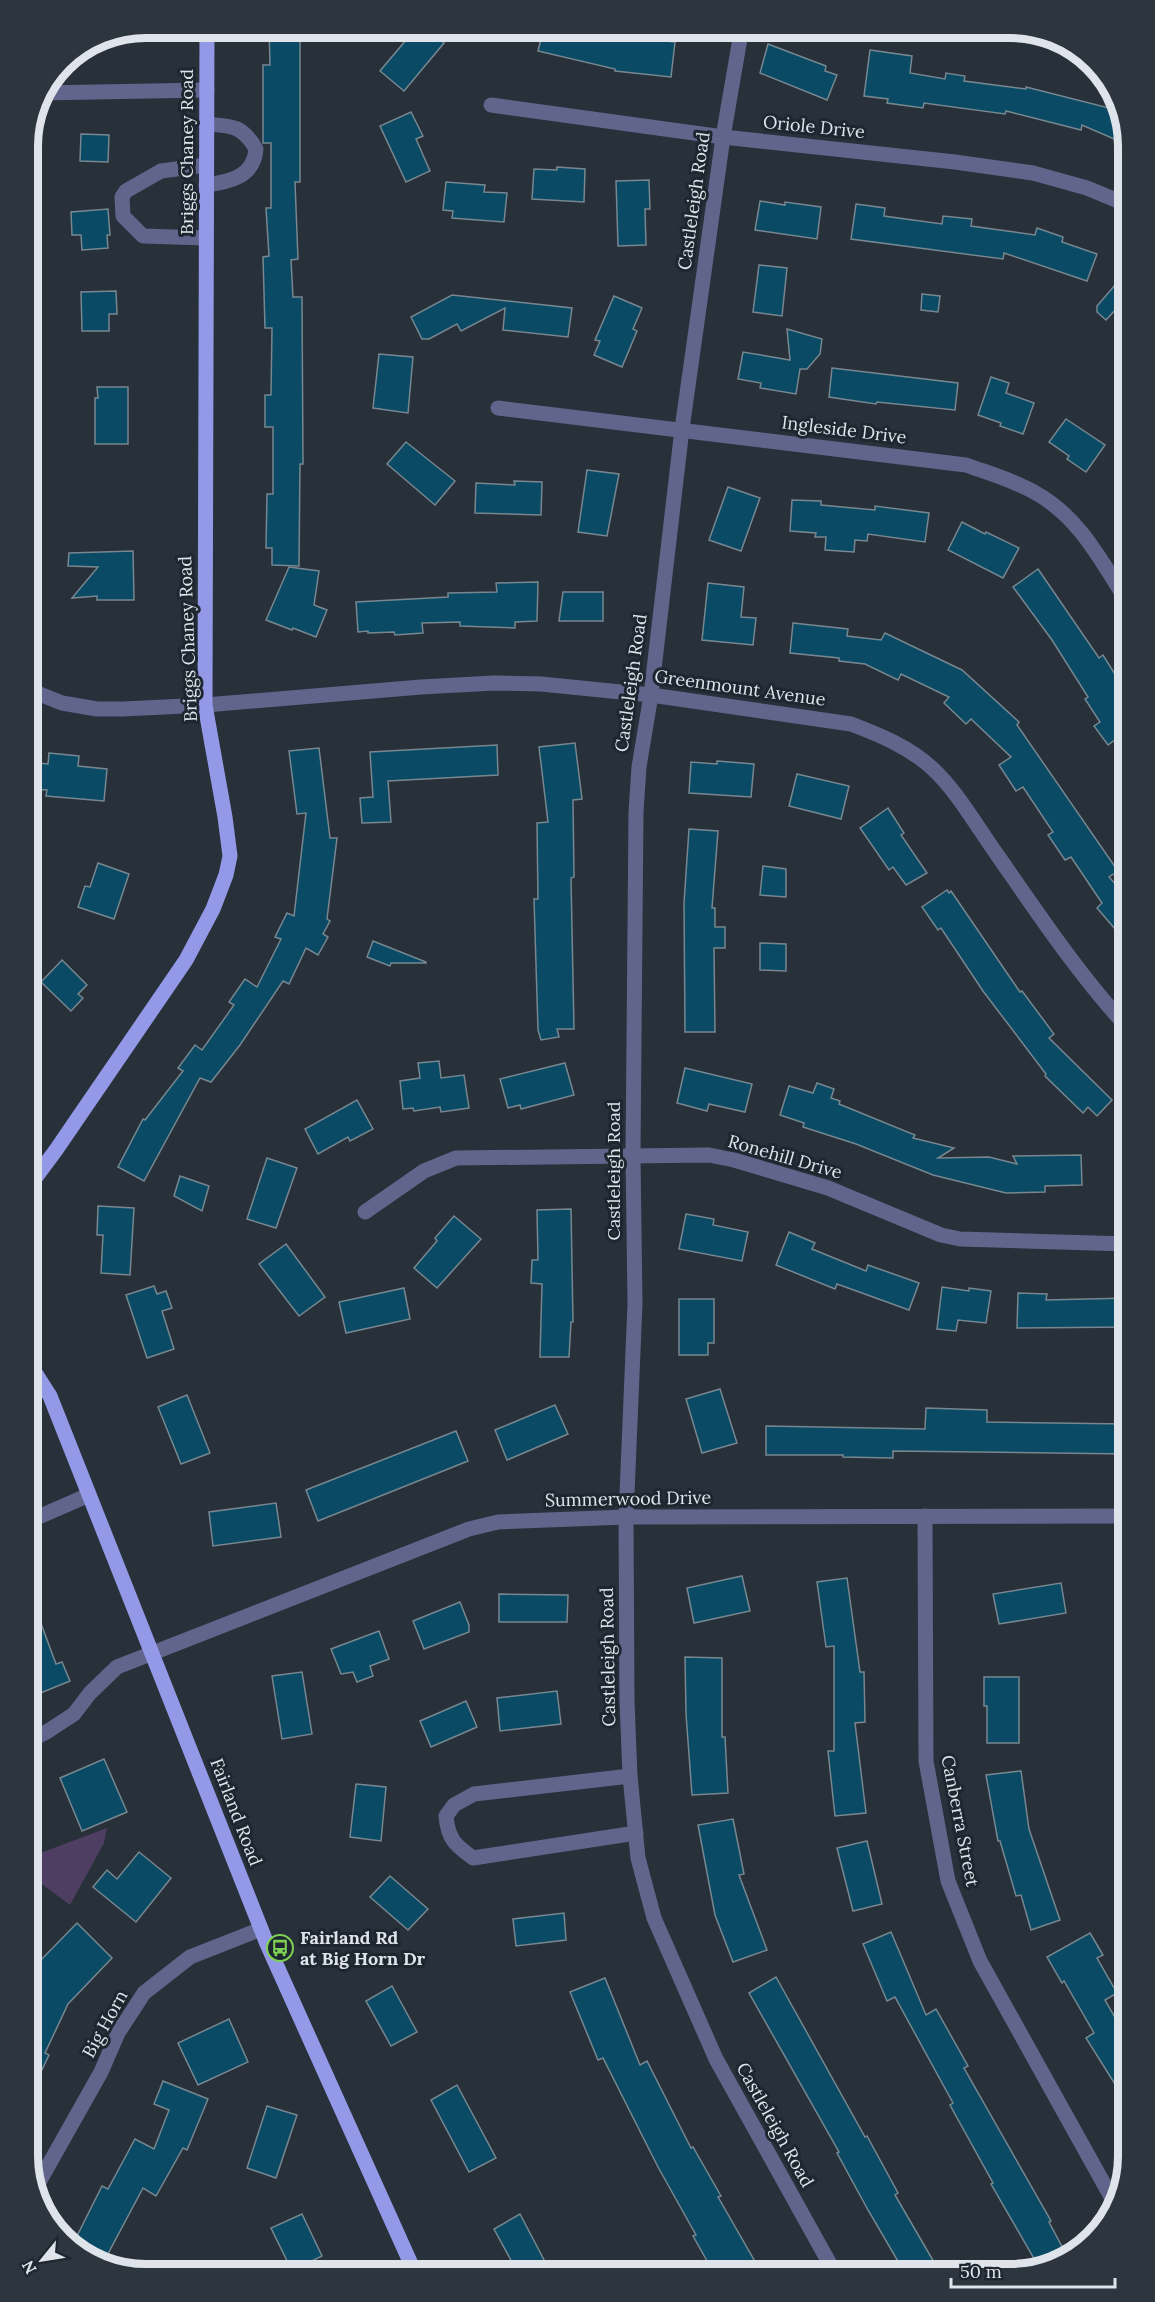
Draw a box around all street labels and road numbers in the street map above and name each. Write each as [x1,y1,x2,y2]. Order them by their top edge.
street label: Briggs Chaney Road [175,69,198,235]
street label: Oriole Drive [762,110,866,143]
street label: Castleleigh Road [672,130,715,271]
street label: Ingleside Drive [780,410,908,449]
street label: Briggs Chaney Road [173,555,202,722]
street label: Castleleigh Road [609,612,652,753]
street label: Greenmount Avenue [653,664,827,711]
street label: Castleleigh Road [602,1101,625,1241]
street label: Ronehill Drive [725,1129,845,1184]
street label: Summerwood Drive [545,1486,712,1511]
street label: Castleleigh Road [595,1587,620,1727]
street label: Canberra Street [936,1753,985,1889]
street label: Fairland Road [205,1755,268,1869]
street label: Big Horn [77,1986,133,2062]
street label: Castleleigh Road [732,2058,819,2191]

